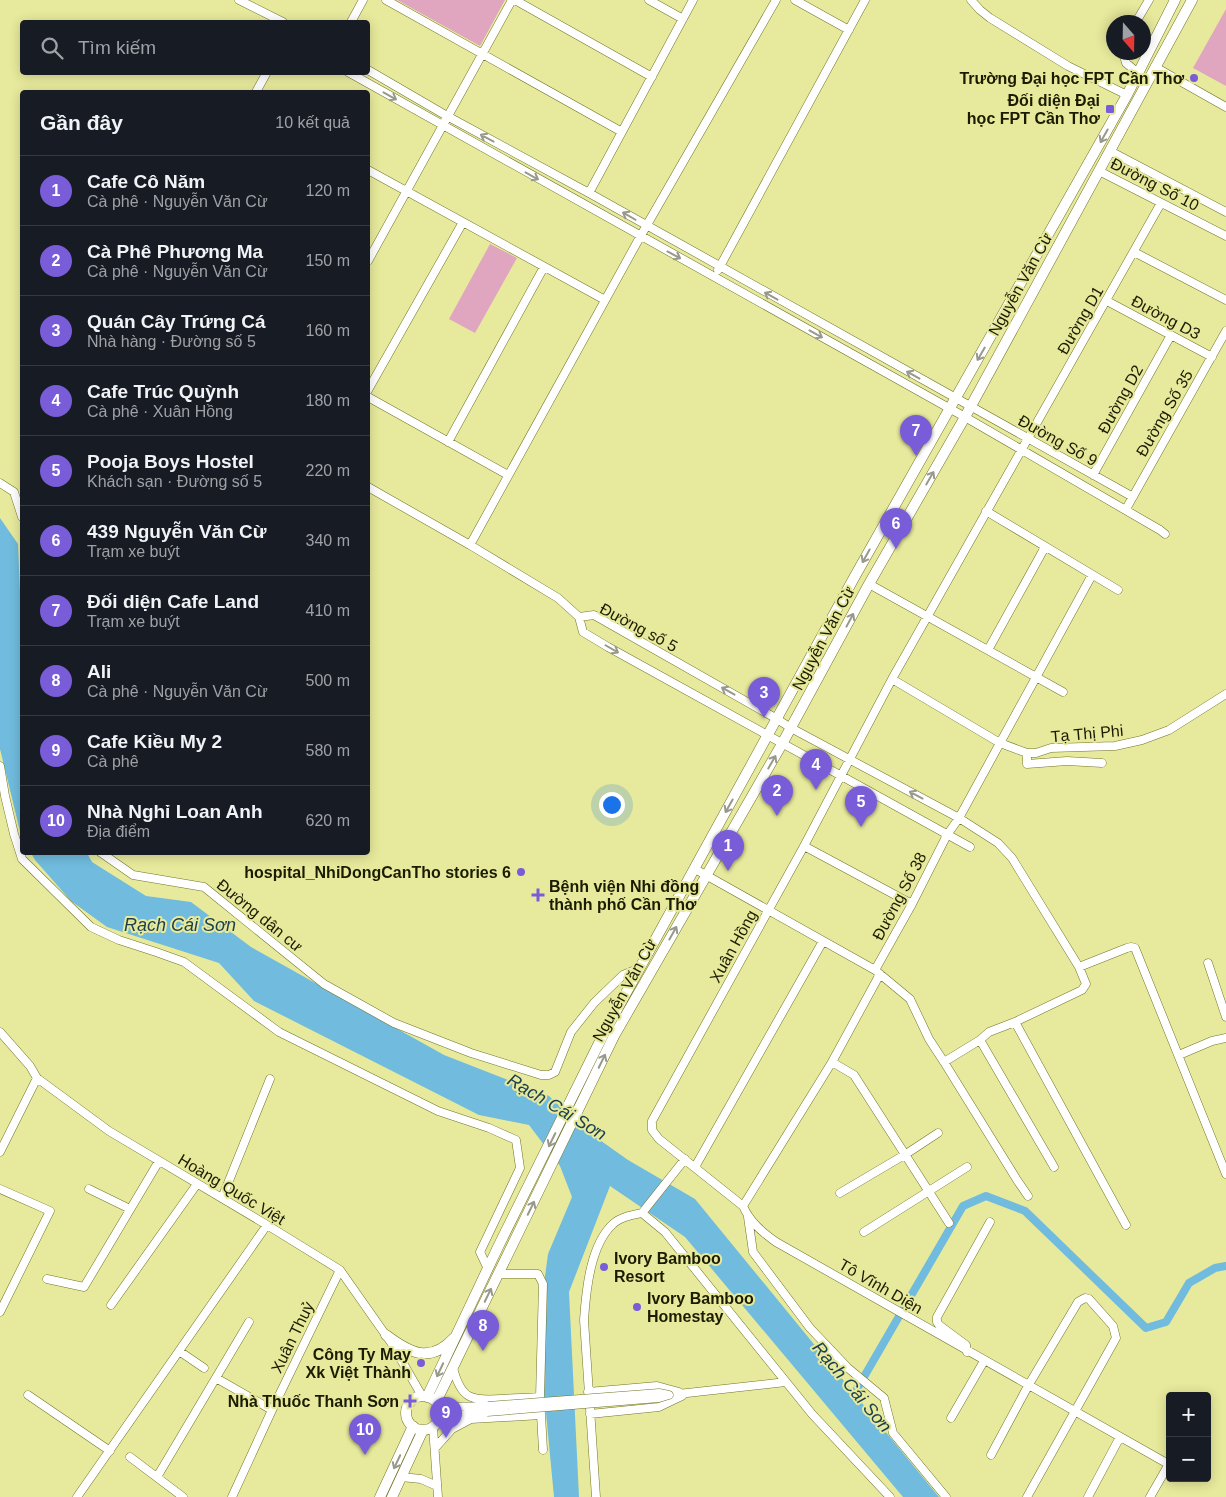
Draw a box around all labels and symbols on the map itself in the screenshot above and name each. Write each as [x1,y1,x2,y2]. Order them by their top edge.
north arrow [1106,15,1151,60]
place label: Trường Đại học FPT Cần Thơ [959,70,1185,87]
marker: Trường Đại học FPT Cần Thơ [1188,72,1200,84]
one-way arrow [383,91,398,101]
place label: Đối diện Đại học FPT Cần Thơ [967,92,1101,127]
marker: Đối diện Đại học FPT Cần Thơ [1104,103,1116,115]
one-way arrow [1098,129,1108,143]
one-way arrow [480,132,495,142]
street label: Đường Số 10 [1108,155,1202,214]
one-way arrow [524,171,539,181]
one-way arrow [623,210,637,220]
street label: Nguyễn Văn Cừ [984,229,1056,339]
one-way arrow [666,250,681,260]
street label: Đường D1 [1054,283,1107,357]
one-way arrow [764,290,779,300]
street label: Đường D3 [1128,292,1203,343]
one-way arrow [808,329,822,339]
one-way arrow [975,346,985,361]
street label: Đường D2 [1095,362,1146,436]
street label: Đường Số 35 [1133,367,1196,459]
one-way arrow [906,369,920,379]
street label: Đường Số 9 [1015,412,1100,469]
pin: 7 [900,415,932,456]
one-way arrow [925,471,935,486]
pin: 6 [880,508,912,549]
one-way arrow [861,549,871,564]
street label: Nguyễn Văn Cừ [788,583,858,693]
street label: Đường số 5 [597,600,680,655]
one-way arrow [845,612,855,627]
one-way arrow [604,645,618,655]
pin: 3 [748,677,780,718]
one-way arrow [721,685,735,695]
street label: Tạ Thị Phi [1050,722,1124,745]
pin: 4 [800,749,832,790]
one-way arrow [767,755,777,770]
pin: 2 [761,775,793,816]
pin: 5 [845,786,877,827]
one-way arrow [908,790,923,800]
your location [599,792,625,818]
one-way arrow [724,799,734,814]
pin: 1 [712,830,744,871]
street label: Đường Số 38 [869,849,930,943]
place label: hospital_NhiDongCanTho stories 6 [244,864,511,881]
marker: hospital_NhiDongCanTho stories 6 [515,866,527,878]
street label: Đường dân cư [214,876,306,955]
place label: Bệnh viện Nhi đồng thành phố Cần Thơ [549,878,699,913]
marker: Bệnh viện Nhi đồng thành phố Cần Thơ [531,888,545,902]
street label: Xuân Hồng [707,907,760,985]
water label: Rạch Cái Sơn [124,915,236,935]
one-way arrow [668,926,678,941]
street label: Nguyễn Văn Cừ [588,935,660,1045]
one-way arrow [598,1054,608,1069]
water label: Rạch Cái Sơn [504,1070,610,1144]
one-way arrow [546,1132,556,1147]
street label: Hoàng Quốc Việt [175,1151,289,1228]
one-way arrow [527,1200,537,1215]
place label: Ivory Bamboo Resort [614,1250,721,1285]
street label: Tô Vĩnh Diện [836,1256,925,1317]
marker: Ivory Bamboo Resort [598,1261,610,1273]
one-way arrow [484,1288,494,1303]
place label: Ivory Bamboo Homestay [647,1290,754,1325]
street label: Xuân Thuỷ [268,1299,317,1376]
marker: Ivory Bamboo Homestay [631,1301,643,1313]
pin: 8 [467,1310,499,1351]
water label: Rạch Cái Sơn [808,1338,896,1436]
place label: Công Ty May Xk Việt Thành [305,1346,411,1381]
marker: Công Ty May Xk Việt Thành [415,1357,427,1369]
one-way arrow [435,1362,444,1377]
place label: Nhà Thuốc Thanh Sơn [228,1393,399,1410]
marker: Nhà Thuốc Thanh Sơn [403,1394,417,1408]
pin: 9 [430,1397,462,1438]
pin: 10 [349,1414,381,1455]
one-way arrow [391,1454,401,1469]

